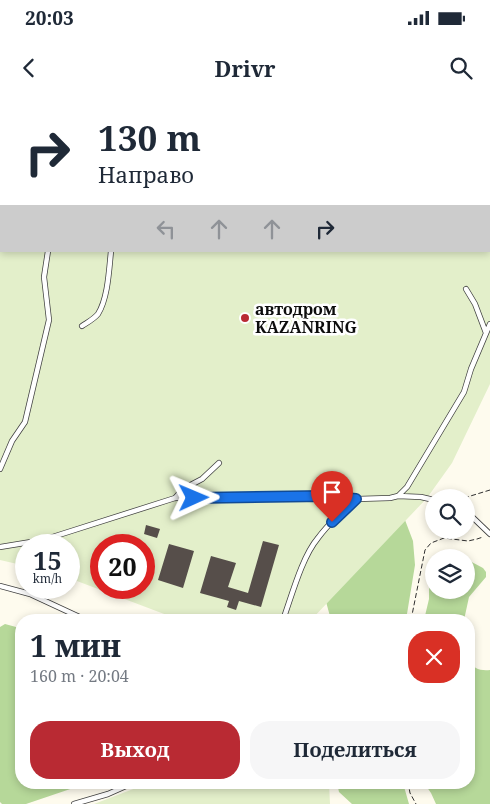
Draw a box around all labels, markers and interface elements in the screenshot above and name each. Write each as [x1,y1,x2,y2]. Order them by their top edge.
text: 20:03 [25,5,74,31]
text: Drivr [215,53,275,83]
icon: back [15,54,43,82]
icon: search [447,54,475,82]
text: 130 m [98,114,201,161]
icon: right [15,120,80,185]
text: Направо [98,159,194,189]
icon: left [152,215,180,243]
icon: ahead [205,215,233,243]
icon: ahead [258,215,286,243]
icon: right [311,215,339,243]
place label: автодром KAZANRING [255,298,357,338]
marker: автодром KAZANRING [239,312,251,324]
position arrow [167,471,219,523]
pin [311,471,353,522]
icon: arrive [318,478,346,506]
map controls [425,489,475,599]
button: search [425,489,475,539]
speed limit sign: 20 [90,534,155,599]
text: 15 [33,543,62,577]
button: layers [425,549,475,599]
text: km/h [33,570,62,587]
text: 1 мин [30,625,121,666]
button: close [408,631,460,683]
text: 160 m · 20:04 [30,665,129,687]
button: Выход [30,721,240,779]
button: Поделиться [250,721,460,779]

